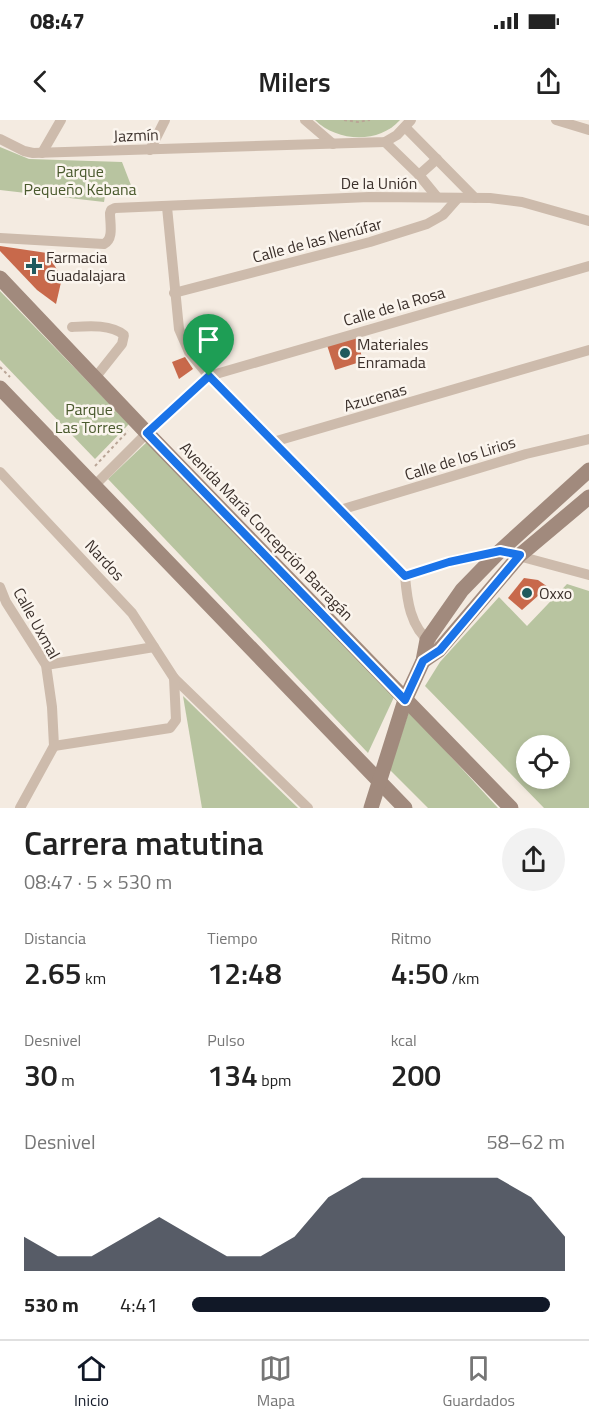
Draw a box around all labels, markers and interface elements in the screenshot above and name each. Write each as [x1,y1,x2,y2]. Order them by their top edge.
text: 08:47 [30,4,85,38]
text: Milers [258,61,331,102]
icon: back [24,65,57,98]
icon: share [532,65,565,98]
street label: Jazmín [113,122,159,148]
park label: Parque Pequeño Kebana [23,159,137,201]
street label: De la Unión [341,171,417,195]
street label: Calle de las Nenúfar [250,211,385,269]
place label: Farmacia Guadalajara [46,245,126,287]
marker: Farmacia Guadalajara [27,259,41,273]
street label: Calle de la Rosa [340,280,448,332]
pin [183,314,234,376]
icon: arrive [192,323,225,356]
place label: Materiales Enramada [357,332,428,374]
marker: Materiales Enramada [338,346,352,360]
street label: Azucenas [341,377,409,417]
park label: Parque Las Torres [55,397,123,439]
street label: Calle de los Lirios [402,430,518,486]
street label: Avenida María Concepción Barragán [175,436,359,626]
street label: Nardos [80,534,130,586]
place label: Oxxo [539,581,572,605]
street label: Calle Uxmal [8,583,66,663]
marker: Oxxo [520,586,534,600]
map controls [516,735,570,789]
button: locate [516,735,570,789]
text: Carrera matutina [24,818,264,868]
button: share [502,828,565,891]
text: 08:47 · 5 × 530 m [24,866,172,897]
text: Distancia [24,926,86,950]
text: Tiempo [207,926,258,950]
text: Ritmo [391,926,431,950]
text: 2.65 [24,950,82,996]
text: 12:48 [207,950,282,996]
text: 4:50 [391,950,448,996]
text: km [82,966,106,990]
text: /km [448,966,479,990]
text: Desnivel [24,1028,81,1052]
text: Pulso [207,1028,245,1052]
text: kcal [391,1028,417,1052]
text: 30 [24,1052,58,1098]
text: 134 [207,1052,258,1098]
text: 200 [391,1052,441,1098]
text: m [58,1068,75,1092]
text: bpm [258,1068,291,1092]
text: Desnivel [24,1126,96,1157]
text: 58–62 m [486,1126,565,1157]
text: 530 m [24,1289,79,1320]
text: 4:41 [120,1289,158,1320]
tab: Inicio [74,1352,109,1412]
tab: Mapa [257,1352,295,1412]
tab: Guardados [443,1352,515,1412]

